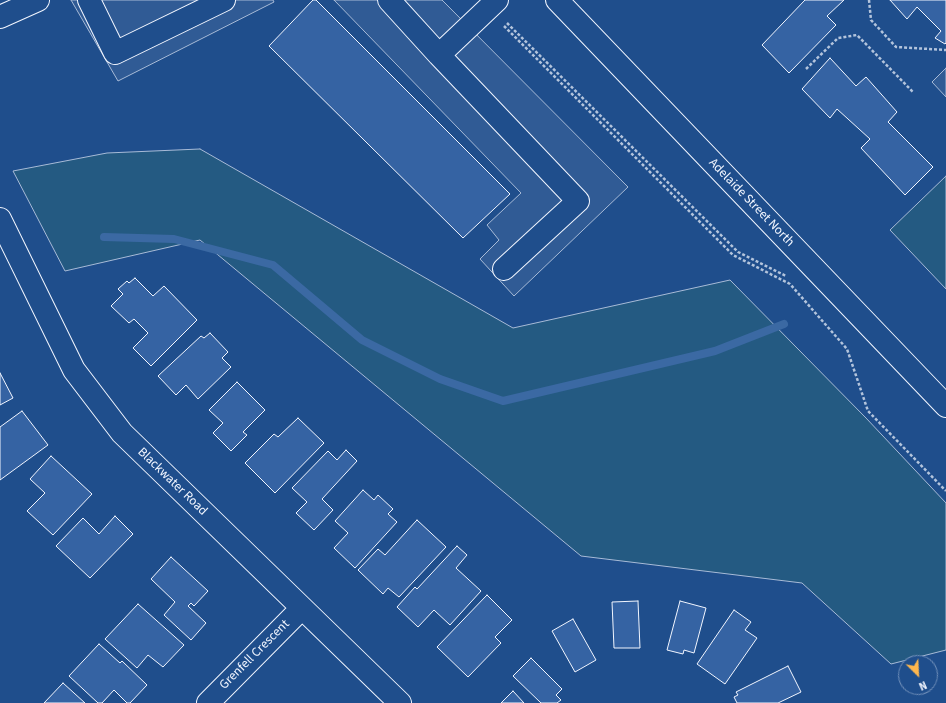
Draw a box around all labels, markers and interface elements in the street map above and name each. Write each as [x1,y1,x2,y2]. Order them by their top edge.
street label: Adelaide Street North [705,156,797,250]
street label: Blackwater Road [134,445,210,519]
street label: Grenfell Crescent [217,617,293,693]
north arrow [898,655,938,695]
text: N [916,677,929,694]

